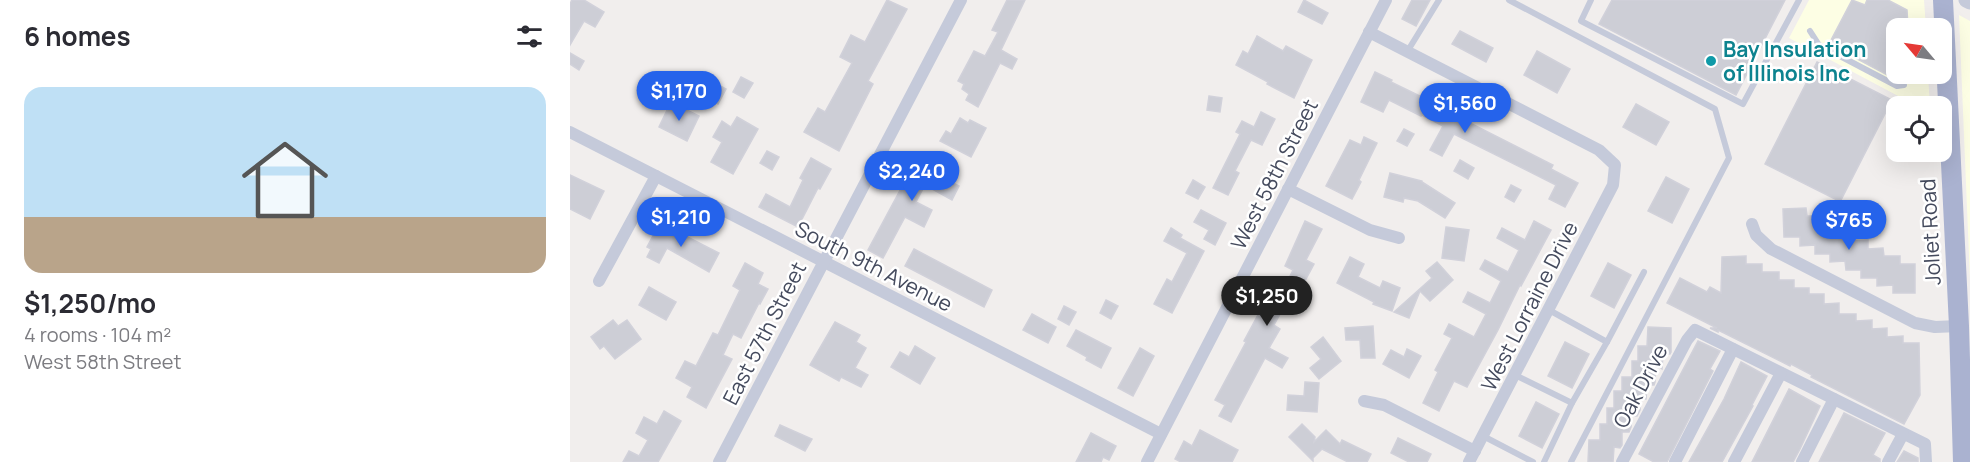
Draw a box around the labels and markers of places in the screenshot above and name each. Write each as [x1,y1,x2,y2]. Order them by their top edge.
place label: Bay Insulation of Illinois Inc [1723,35,1866,87]
marker: Bay Insulation of Illinois Inc [1704,54,1718,68]
pin: $1,170 [630,71,728,122]
pin: $1,560 [1416,83,1514,134]
pin: $2,240 [863,151,961,202]
pin: $1,210 [632,197,730,248]
pin: $765 [1813,200,1885,251]
pin: $1,250 [1218,276,1316,327]

